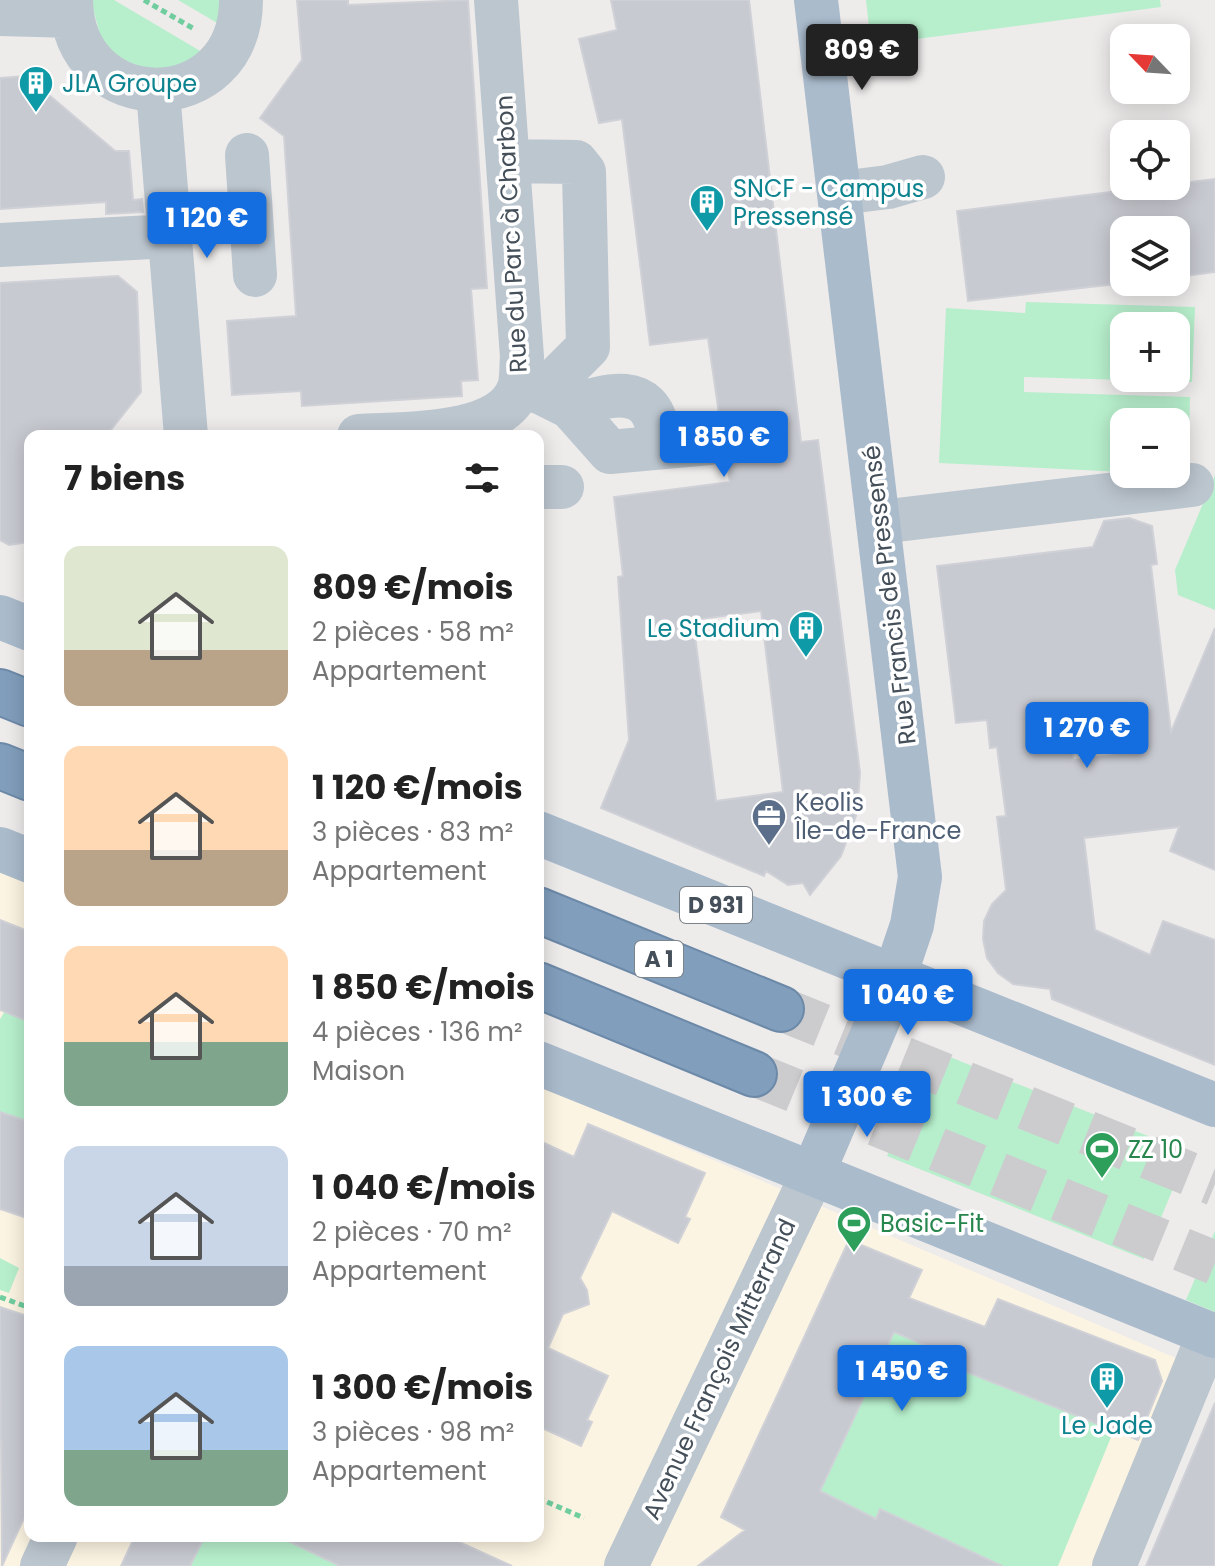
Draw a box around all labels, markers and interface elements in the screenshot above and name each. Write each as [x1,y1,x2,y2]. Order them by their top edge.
pin: 809 € [806,24,918,92]
north arrow [1110,24,1190,104]
map controls [1110,24,1190,488]
text: 809 € [824,32,900,68]
building icon: JLA Groupe [17,64,55,114]
place label: JLA Groupe [62,67,197,100]
street label: Rue du Parc à Charbon [487,94,535,374]
button: locate [1110,120,1190,200]
place label: SNCF - Campus Pressensé [733,172,924,233]
building icon: SNCF - Campus Pressensé [688,183,726,233]
pin: 1 120 € [133,192,281,260]
text: 1 120 € [165,200,249,236]
button: layers [1110,216,1190,296]
button: + [1110,312,1190,392]
button: − [1110,408,1190,488]
pin: 1 850 € [650,411,798,479]
text: 1 850 € [678,419,770,455]
street label: Rue Francis de Pressensé [854,443,924,747]
text: 7 biens [64,454,185,502]
icon: filters [460,456,504,500]
text: 809 €/mois [312,563,513,611]
icon: home [128,578,224,674]
building icon: Le Stadium [787,609,825,659]
place label: Le Stadium [647,612,780,645]
text: 2 pièces · 58 m² [312,614,514,650]
text: Appartement [312,653,487,689]
pin: 1 270 € [1013,702,1161,770]
text: 1 270 € [1043,710,1131,746]
text: 1 120 €/mois [312,763,523,811]
icon: home [128,778,224,874]
place label: Keolis Île-de-France [794,786,961,847]
office icon: Keolis Île-de-France [750,797,788,847]
text: 3 pièces · 83 m² [312,814,513,850]
text: Appartement [312,853,487,889]
road number: D 931 [680,887,752,923]
road number: A 1 [635,941,683,977]
text: 1 850 €/mois [312,963,535,1011]
pin: 1 040 € [834,969,982,1037]
text: 1 040 € [861,977,955,1013]
icon: home [128,978,224,1074]
text: 4 pièces · 136 m² [312,1014,523,1050]
text: Maison [312,1053,405,1089]
pin: 1 300 € [793,1071,941,1139]
text: 1 300 € [821,1079,913,1115]
sports icon: ZZ 10 [1083,1130,1121,1180]
place label: ZZ 10 [1128,1133,1183,1166]
text: 1 040 €/mois [312,1163,536,1211]
icon: home [128,1178,224,1274]
sports icon: Basic-Fit [835,1204,873,1254]
place label: Basic-Fit [880,1207,984,1240]
street label: Avenue François Mitterrand [635,1213,803,1525]
text: 2 pièces · 70 m² [312,1214,512,1250]
text: Appartement [312,1253,487,1289]
pin: 1 450 € [828,1345,976,1413]
text: 1 450 € [856,1353,948,1389]
building icon: Le Jade [1088,1360,1126,1410]
text: 1 300 €/mois [312,1363,533,1411]
icon: home [128,1378,224,1474]
place label: Le Jade [1061,1409,1153,1442]
text: 3 pièces · 98 m² [312,1414,514,1450]
text: Appartement [312,1453,487,1489]

